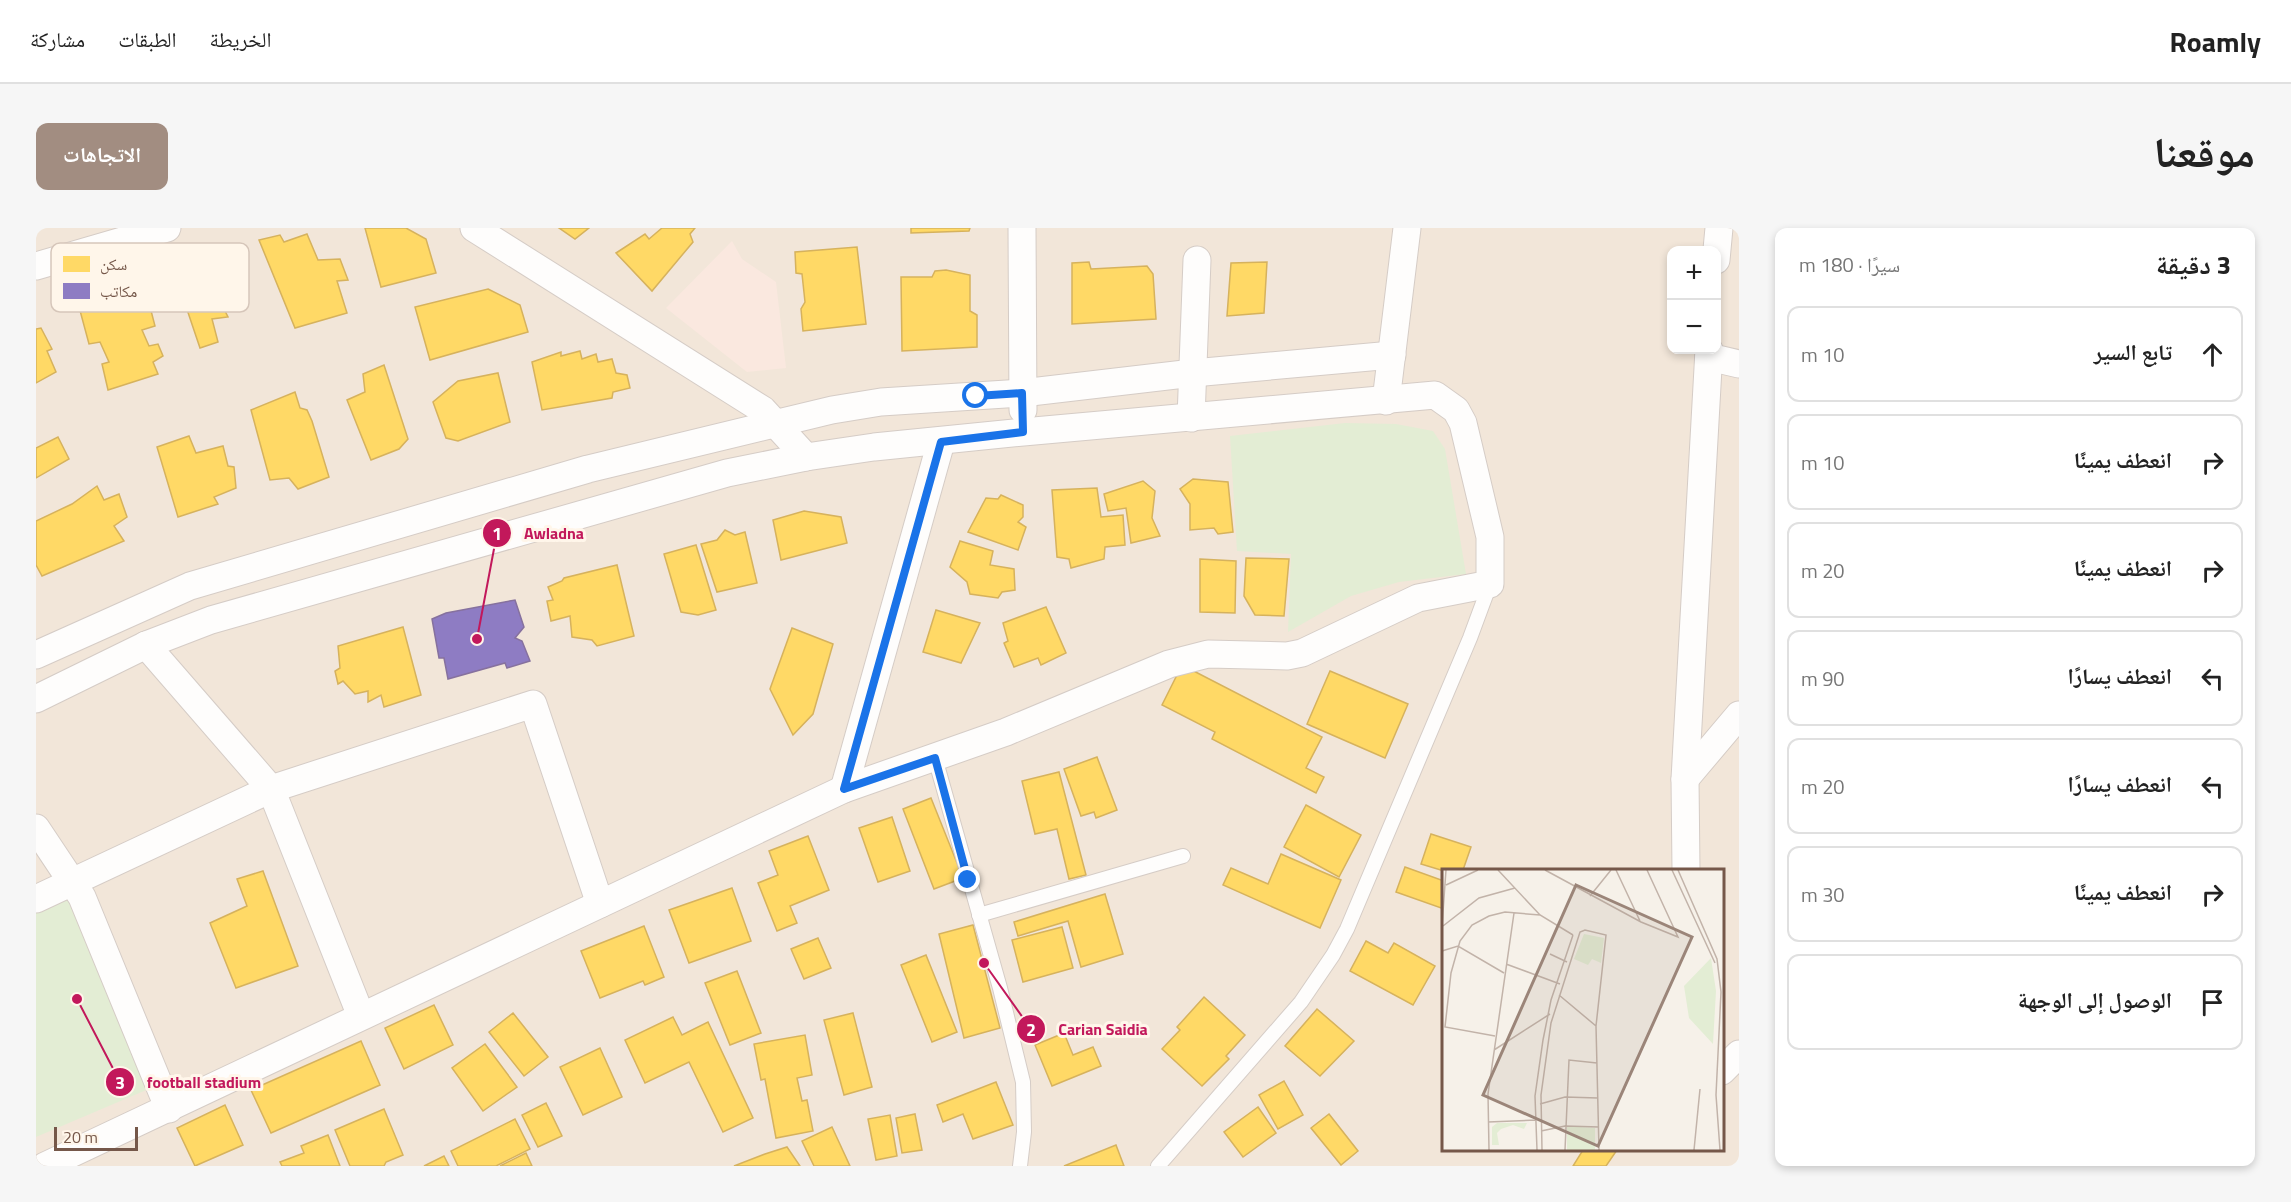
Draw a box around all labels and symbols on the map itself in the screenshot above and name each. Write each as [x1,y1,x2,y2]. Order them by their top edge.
legend [51,243,249,312]
text: سكن [100,252,127,276]
text: مكاتب [100,279,137,303]
route start [962,382,988,408]
callout: Awladna [482,516,596,550]
text: 1 [492,520,502,547]
text: Awladna [524,521,584,545]
route end [954,866,980,892]
inset map [1442,869,1724,1151]
callout: Carian Saidia [1016,1012,1159,1046]
text: 2 [1026,1016,1036,1043]
text: Carian Saidia [1058,1017,1148,1041]
callout: football stadium [105,1065,273,1099]
text: 3 [115,1069,125,1096]
text: football stadium [147,1070,261,1094]
scale bar [54,1124,138,1152]

